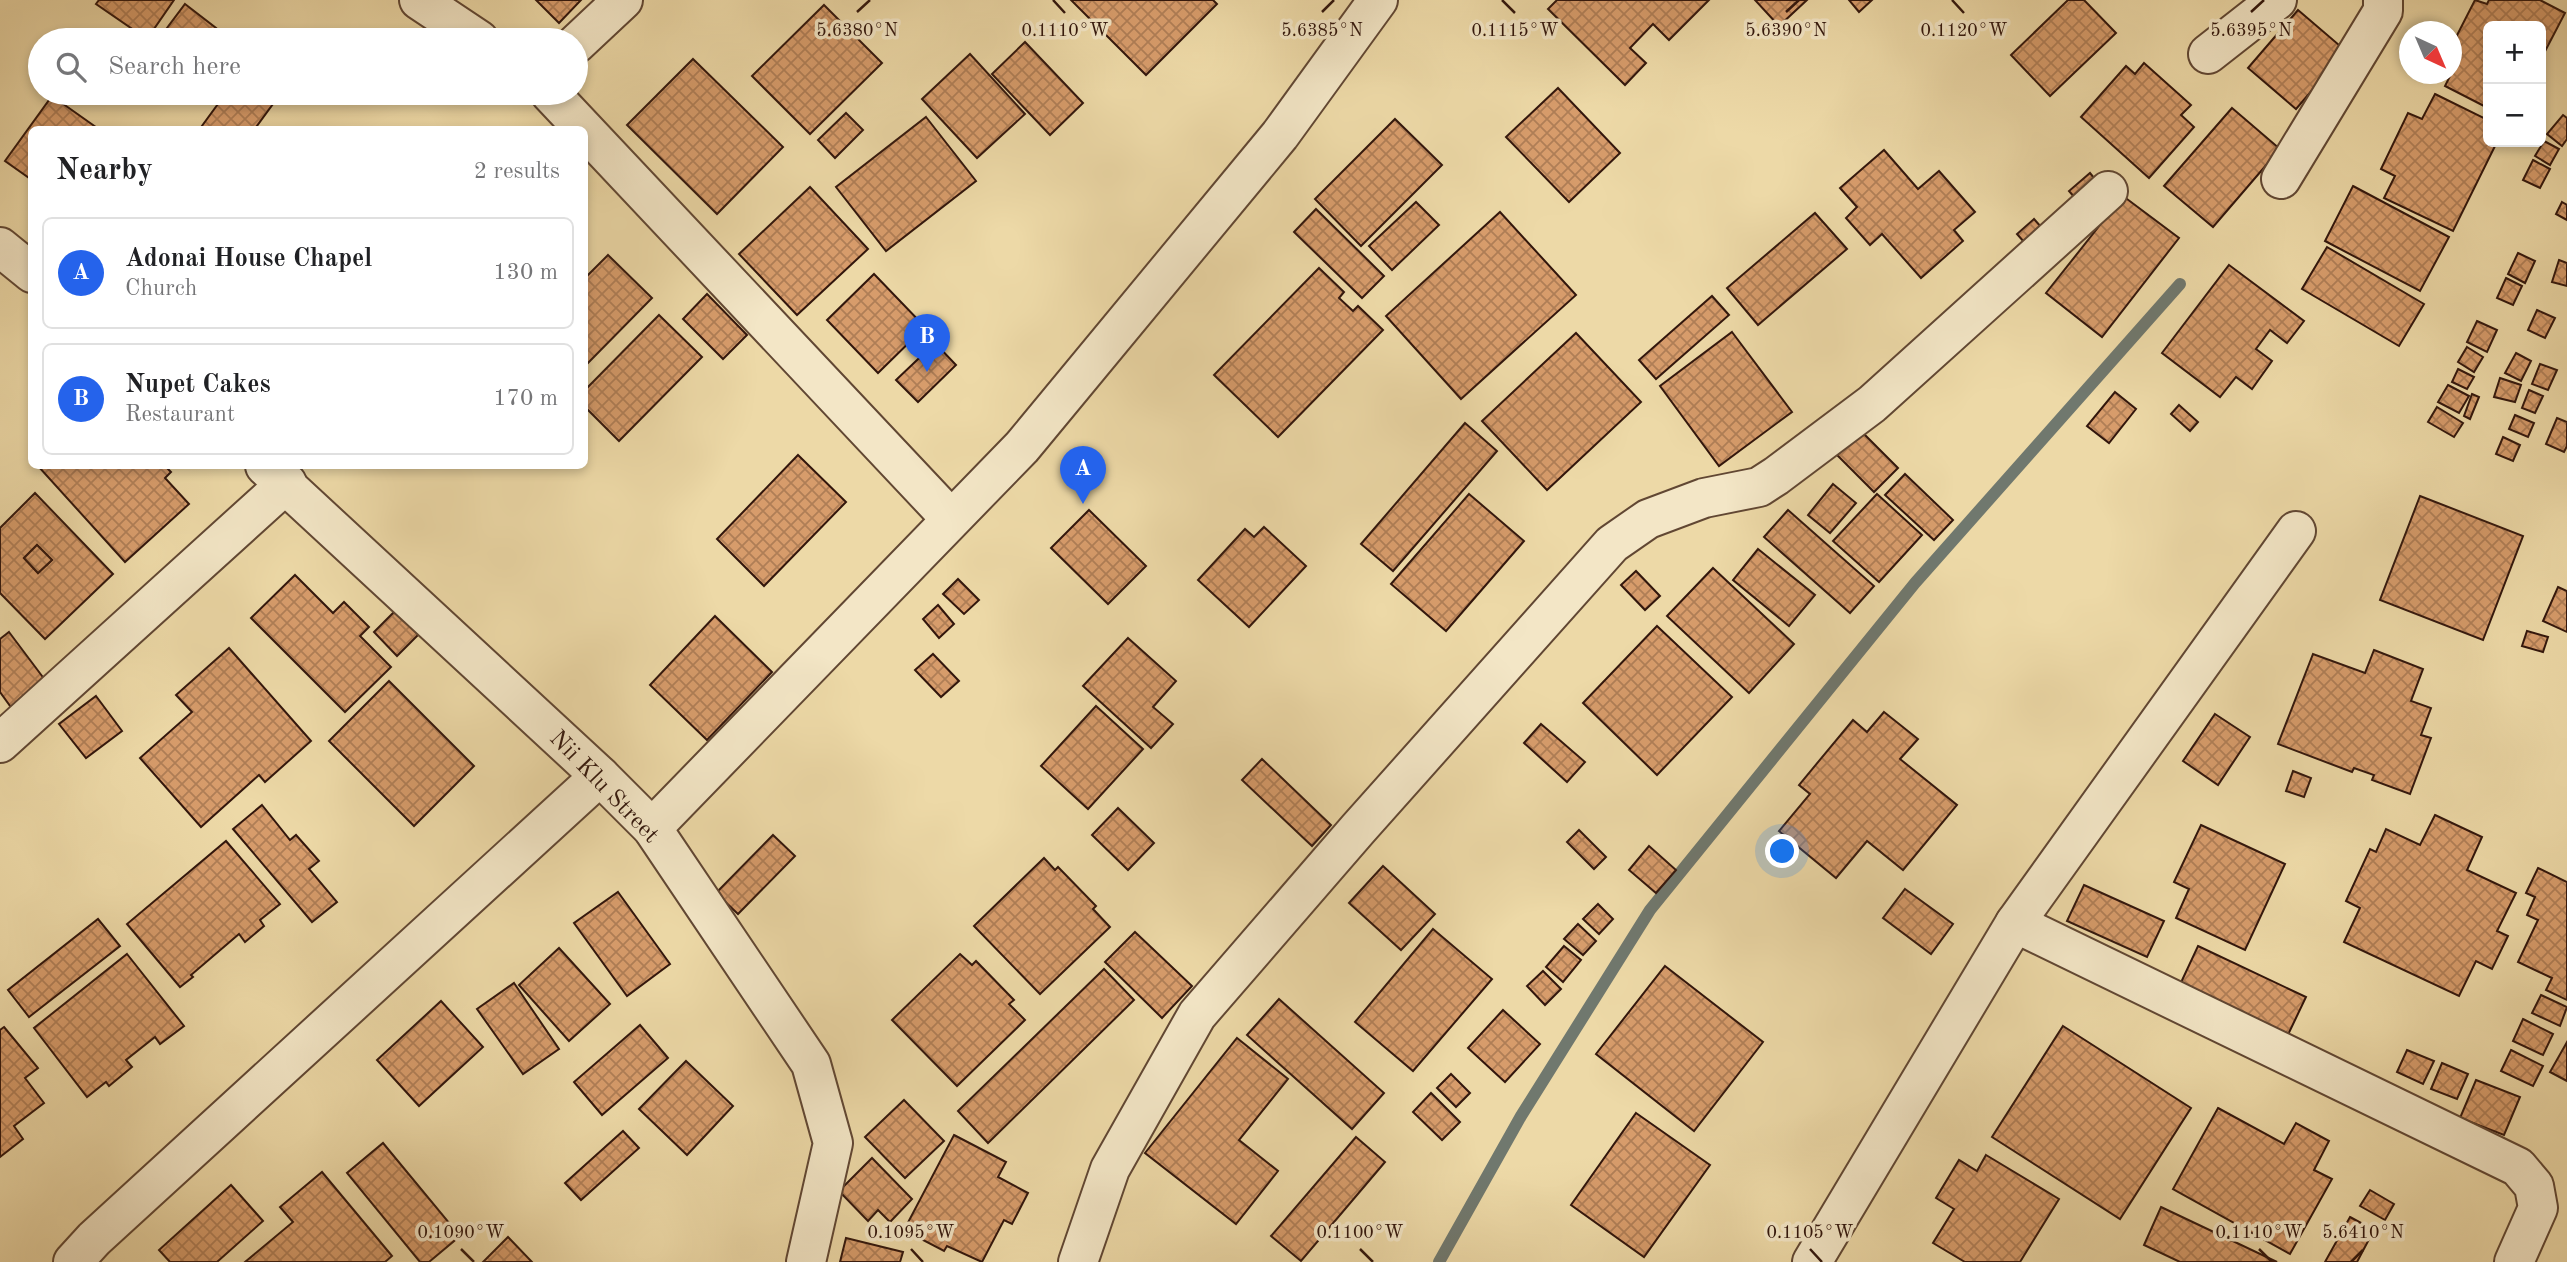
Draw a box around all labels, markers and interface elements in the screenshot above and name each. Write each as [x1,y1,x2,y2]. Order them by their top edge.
north arrow [2399,21,2462,84]
map controls [2483,21,2546,147]
button: + [2483,21,2546,84]
text: 5.6380°N [816,22,898,40]
text: 0.1110°W [1022,22,1108,40]
text: 5.6385°N [1281,22,1363,40]
text: 0.1115°W [1472,22,1558,40]
text: 5.6390°N [1745,22,1827,40]
text: 0.1120°W [1921,22,2007,40]
text: 5.6395°N [2210,22,2292,40]
search box [28,28,588,105]
icon: search [52,48,90,86]
text: Search here [108,54,241,80]
button: − [2483,84,2546,147]
text: Nearby [56,156,153,186]
text: 2 results [474,160,560,183]
text: Adonai House Chapel [125,246,372,272]
text: A [72,261,90,284]
text: 130 m [493,261,558,284]
text: Church [125,277,197,300]
pin: B [904,314,950,372]
text: Nupet Cakes [125,372,271,398]
text: B [73,387,89,410]
text: 170 m [493,387,558,410]
text: Restaurant [125,403,235,426]
pin: A [1060,446,1106,504]
street label: Nii Klu Street [544,727,663,848]
your location [1765,834,1799,868]
text: 0.1090°W [418,1224,504,1242]
text: 0.1095°W [868,1224,954,1242]
text: 0.1100°W [1317,1224,1403,1242]
text: 0.1105°W [1767,1224,1853,1242]
text: 0.1110°W [2216,1224,2302,1242]
text: 5.6410°N [2322,1224,2404,1242]

